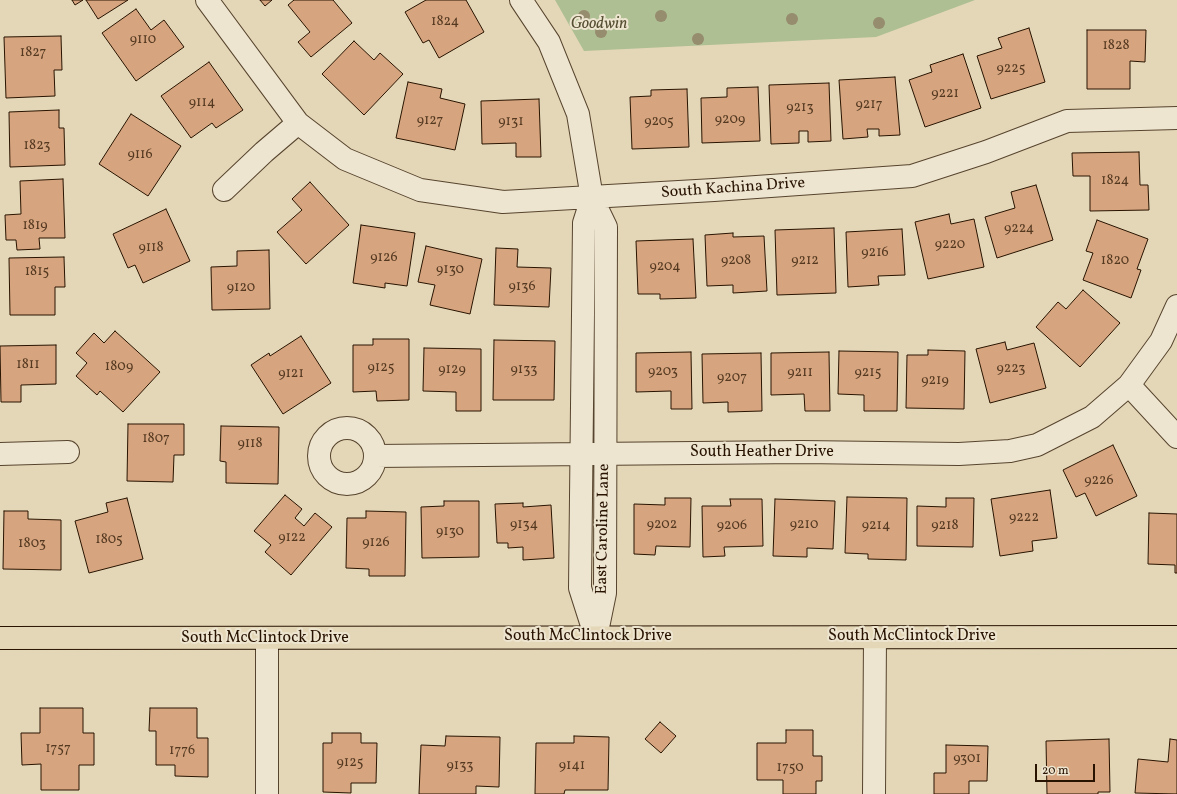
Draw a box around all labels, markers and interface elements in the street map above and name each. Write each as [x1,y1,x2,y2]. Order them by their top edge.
house number: 1824 [431,14,459,30]
park label: Goodwin [571,15,627,35]
house number: 9110 [130,32,156,48]
house number: 1828 [1102,38,1130,54]
house number: 1827 [20,45,46,61]
house number: 9225 [996,61,1026,77]
house number: 9221 [931,86,959,102]
house number: 9114 [189,95,215,111]
house number: 9217 [855,97,883,113]
house number: 9213 [786,100,814,116]
house number: 9209 [715,112,745,128]
house number: 9127 [417,113,443,129]
house number: 9131 [498,114,524,130]
house number: 9205 [644,114,674,130]
house number: 1823 [24,138,50,154]
house number: 9116 [127,147,153,163]
house number: 1824 [1101,173,1129,189]
street label: South Kachina Drive [660,174,806,204]
house number: 1819 [22,218,48,234]
house number: 9224 [1004,221,1034,237]
house number: 9220 [935,237,965,253]
house number: 9118 [138,240,164,256]
house number: 9216 [861,245,889,261]
house number: 9126 [370,250,398,266]
house number: 9208 [721,253,751,269]
house number: 9212 [791,253,819,269]
house number: 1820 [1101,253,1129,269]
house number: 9204 [649,259,681,275]
house number: 9130 [436,262,464,278]
house number: 1815 [25,264,49,280]
house number: 9136 [509,279,535,295]
house number: 9120 [227,280,255,296]
house number: 1811 [16,357,40,373]
house number: 1809 [105,359,133,375]
house number: 9125 [368,360,394,376]
house number: 9223 [996,361,1026,377]
house number: 9129 [438,362,466,378]
house number: 9133 [511,362,537,378]
house number: 9203 [648,364,678,380]
house number: 9211 [787,365,813,381]
house number: 9215 [855,365,881,381]
house number: 9121 [278,366,304,382]
house number: 9207 [717,370,747,386]
house number: 9219 [921,373,949,389]
house number: 1807 [142,431,170,447]
house number: 9118 [237,436,263,452]
street label: South Heather Drive [690,443,834,463]
street label: East Caroline Lane [593,463,615,595]
house number: 9226 [1084,473,1114,489]
house number: 9222 [1009,510,1039,526]
house number: 9134 [510,517,538,533]
house number: 9202 [647,517,677,533]
house number: 9210 [790,517,818,533]
house number: 9206 [717,518,747,534]
house number: 9214 [862,518,890,534]
house number: 9218 [931,518,959,534]
house number: 9130 [436,524,464,540]
house number: 9122 [278,530,306,546]
house number: 1805 [95,532,123,548]
house number: 9126 [362,535,390,551]
house number: 1803 [18,536,46,552]
street label: South McClintock Drive [504,627,672,647]
street label: South McClintock Drive [828,627,996,647]
street label: South McClintock Drive [181,629,349,649]
house number: 1757 [45,741,71,757]
house number: 1776 [169,743,195,759]
house number: 9301 [953,751,981,767]
house number: 9125 [337,755,363,771]
scale bar [1037,756,1097,782]
house number: 9133 [447,758,473,774]
house number: 9141 [559,758,585,774]
house number: 1750 [776,760,804,776]
text: 20 m [1042,763,1069,779]

